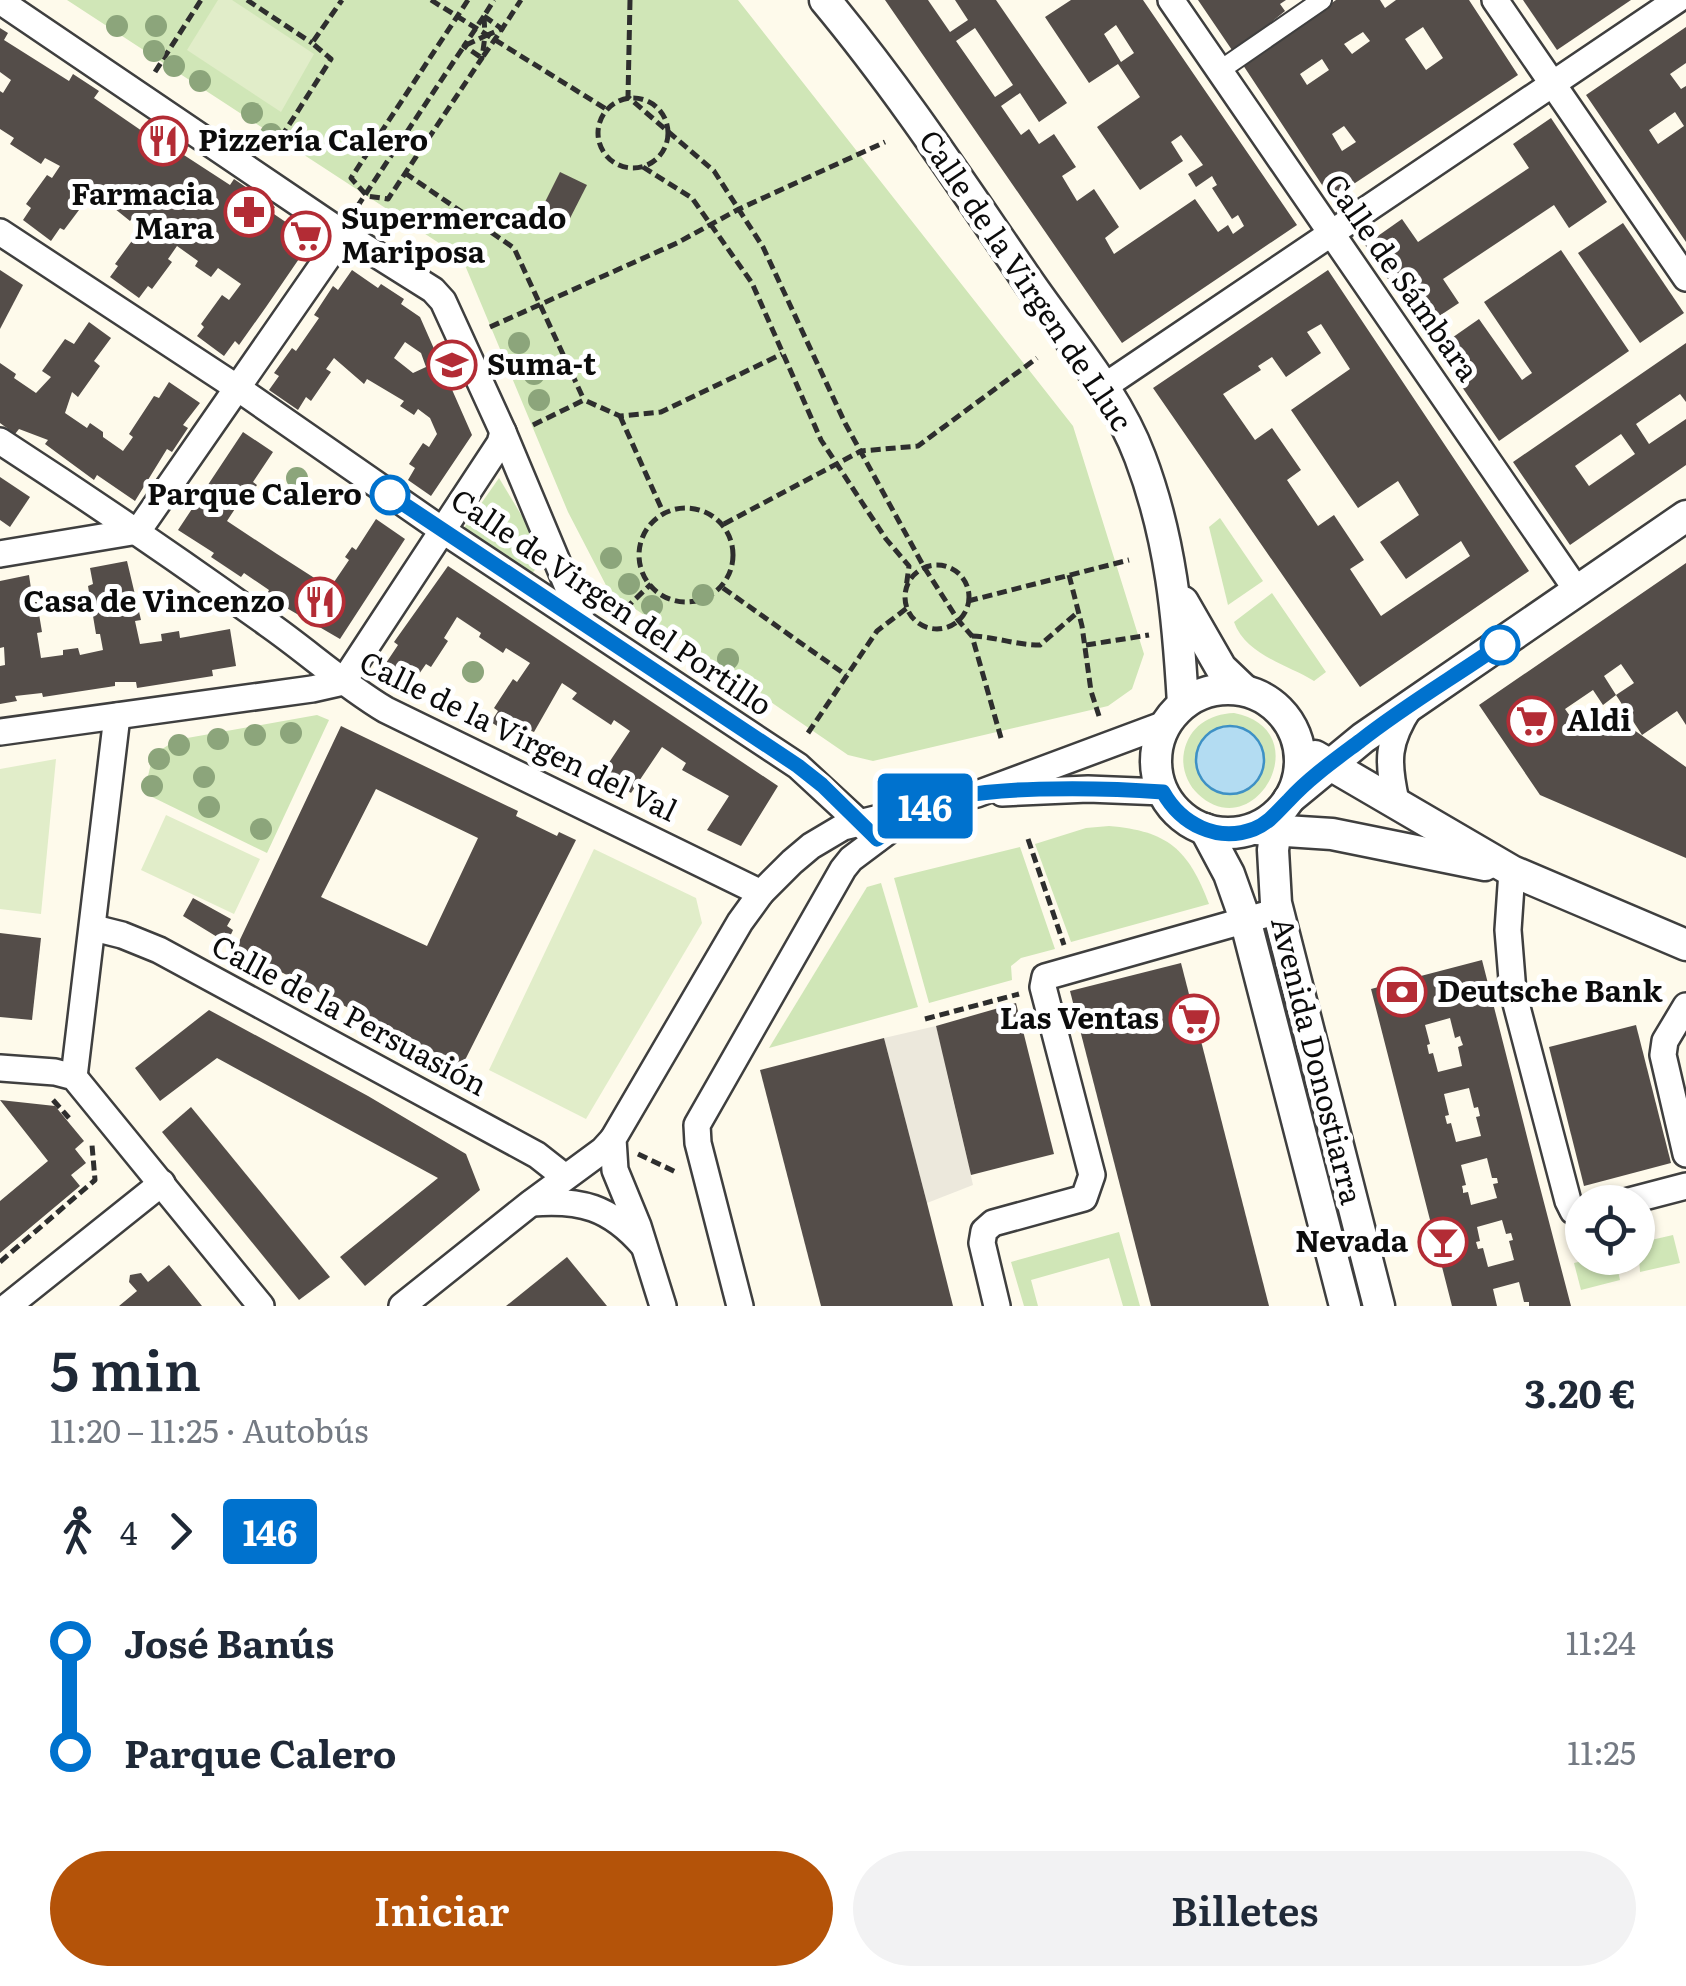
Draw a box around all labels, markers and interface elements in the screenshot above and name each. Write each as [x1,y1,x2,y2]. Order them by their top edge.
restaurant icon: Pizzería Calero [137,115,189,167]
place label: Pizzería Calero [198,116,428,160]
street label: Calle de la Virgen de Lluc [910,120,1145,439]
street label: Calle de Sámbara [1315,164,1492,390]
place label: Farmacia Mara [71,170,215,248]
pharmacy icon: Farmacia Mara [223,186,275,238]
place label: Supermercado Mariposa [341,194,566,272]
supermarket icon: Supermercado Mariposa [280,210,332,262]
school or university icon: Suma-t [426,339,478,391]
place label: Suma-t [487,340,597,384]
place label: Parque Calero [147,470,362,514]
marker: Parque Calero [371,476,409,514]
street label: Calle de Virgen del Portillo [443,476,782,725]
restaurant icon: Casa de Vincenzo [294,576,346,628]
place label: Casa de Vincenzo [23,577,285,621]
unlabelled marker [1481,626,1519,664]
street label: Calle de la Virgen del Val [353,638,686,831]
supermarket icon: Aldi [1506,695,1558,747]
place label: Aldi [1567,696,1631,740]
line badge: 146 [868,774,982,838]
text: 146 [898,780,952,832]
street label: Avenida Donostiarra [1262,912,1376,1209]
street label: Calle de la Persuasión [205,922,496,1105]
bank icon: Deutsche Bank [1376,966,1428,1018]
place label: Deutsche Bank [1437,967,1664,1011]
supermarket icon: Las Ventas [1168,993,1220,1045]
place label: Las Ventas [1000,994,1159,1038]
map controls [1565,1185,1655,1275]
button: locate [1565,1185,1655,1275]
bar icon: Nevada [1417,1216,1469,1268]
place label: Nevada [1295,1217,1409,1261]
text: 5 min [50,1326,201,1408]
text: 3.20 € [1524,1363,1636,1420]
text: 11:20 – 11:25 · Autobús [50,1405,368,1453]
icon: walk [50,1504,105,1559]
icon: forward [153,1504,208,1559]
text: 146 [243,1505,297,1557]
text: 4 [120,1507,138,1555]
text: José Banús [124,1613,334,1670]
text: 11:24 [1566,1617,1636,1665]
text: Parque Calero [124,1723,396,1780]
text: 11:25 [1567,1727,1636,1775]
button: Iniciar [50,1851,833,1966]
button: Billetes [853,1851,1636,1966]

